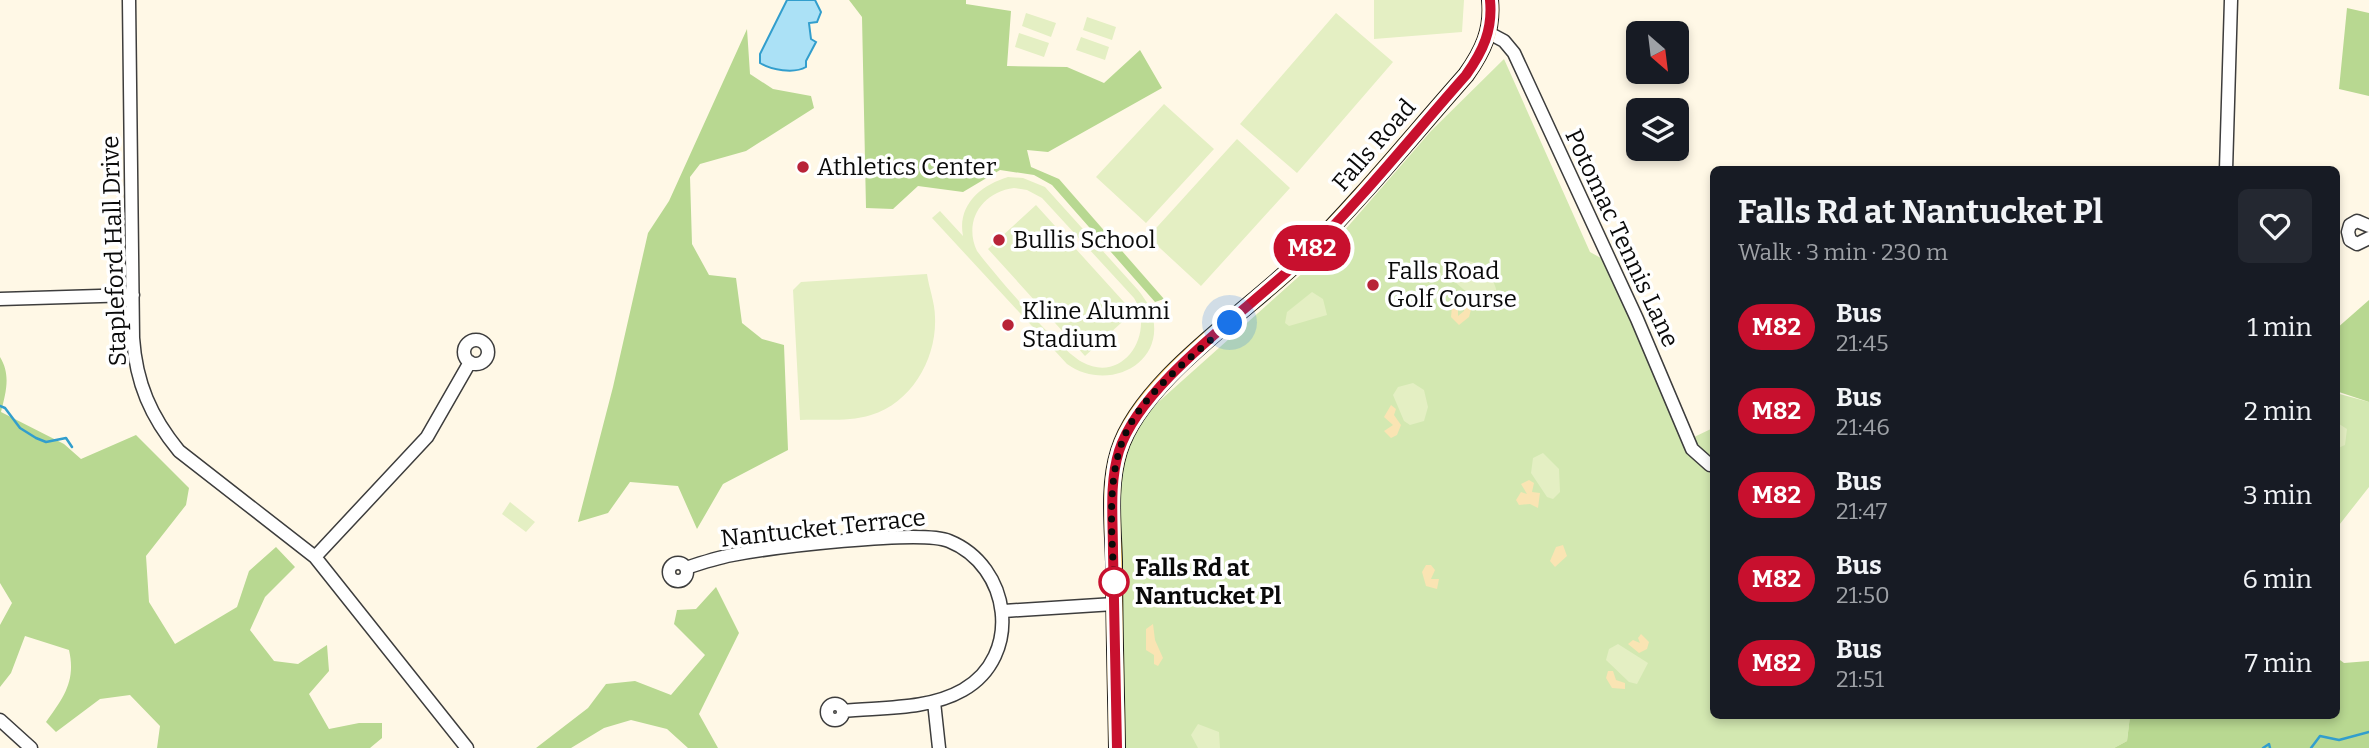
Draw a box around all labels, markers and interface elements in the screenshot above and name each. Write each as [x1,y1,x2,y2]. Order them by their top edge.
north arrow [1626,21,1689,84]
map controls [1626,21,1689,161]
street label: Falls Road [1327,93,1421,197]
button: layers [1626,98,1689,161]
street label: Potomac Tennis Lane [1559,125,1685,351]
street label: Stapleford Hall Drive [96,135,132,367]
place label: Athletics Center [817,153,997,181]
marker: Athletics Center [795,159,811,175]
button: heart [2238,189,2312,263]
text: Falls Rd at Nantucket Pl [1738,192,2103,232]
line badge: M82 [1272,225,1352,271]
place label: Bullis School [1013,226,1156,254]
marker: Bullis School [991,232,1007,248]
text: M82 [1288,234,1336,262]
text: Walk · 3 min · 230 m [1738,238,1948,266]
place label: Falls Road Golf Course [1387,257,1517,313]
marker: Falls Road Golf Course [1365,277,1381,293]
place label: Kline Alumni Stadium [1022,297,1170,353]
text: Bus [1836,298,1882,329]
your location [1212,305,1247,340]
text: 1 min [2247,312,2312,343]
text: M82 [1752,313,1801,341]
marker: Kline Alumni Stadium [1000,317,1016,333]
text: 21:45 [1836,329,1888,357]
text: Bus [1836,382,1882,413]
text: 2 min [2244,396,2312,427]
text: M82 [1752,397,1801,425]
text: 21:46 [1836,413,1890,441]
text: Bus [1836,466,1882,497]
text: 3 min [2243,480,2312,511]
text: M82 [1752,481,1801,509]
text: 21:47 [1836,497,1887,525]
street label: Nantucket Terrace [719,503,927,553]
text: Bus [1836,550,1882,581]
place label: Falls Rd at Nantucket Pl [1135,554,1282,610]
text: 6 min [2243,564,2312,595]
text: M82 [1752,565,1801,593]
marker: Falls Rd at Nantucket Pl [1099,567,1129,597]
text: 21:50 [1836,581,1890,609]
text: Bus [1836,634,1882,665]
text: 7 min [2245,648,2312,679]
text: M82 [1752,649,1801,677]
text: 21:51 [1836,665,1884,693]

